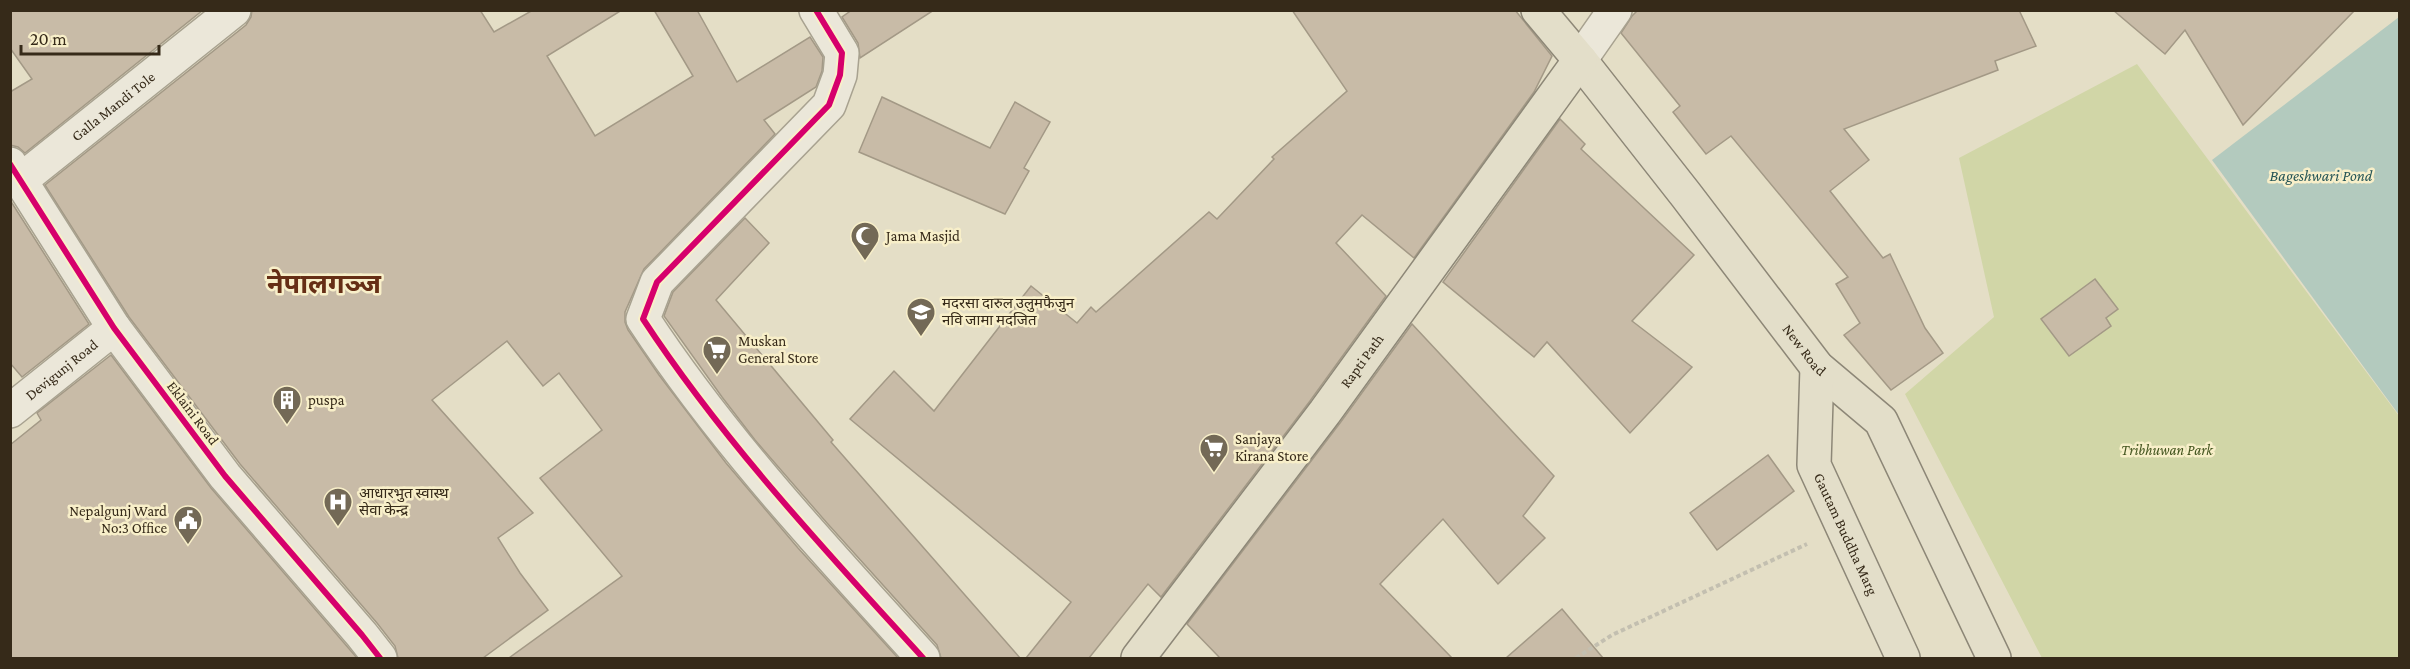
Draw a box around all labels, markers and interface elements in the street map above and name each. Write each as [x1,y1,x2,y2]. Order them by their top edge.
scale bar [21,18,159,56]
text: 20 m [30,29,67,49]
street label: Galla Mandi Tole [68,68,158,144]
water label: Bageshwari Pond [2270,167,2373,185]
mosque icon: Jama Masjid [849,220,881,262]
place label: Jama Masjid [884,228,960,245]
district label: नेपालगञ्ज [267,268,382,299]
place label: मदरसा दारुल उलुमफैजुन नवि जामा मदजित [942,295,1075,328]
school or university icon: मदरसा दारुल उलुमफैजुन नवि जामा मदजित [905,296,937,338]
street label: New Road [1779,321,1829,379]
street label: Rapti Path [1337,331,1387,391]
place label: Muskan General Store [738,333,819,366]
supermarket icon: Muskan General Store [701,334,733,376]
street label: Devigunj Road [22,336,101,403]
street label: Eklaini Road [164,378,222,448]
building icon: puspa [271,384,303,426]
place label: puspa [308,392,345,409]
place label: Sanjaya Kirana Store [1235,431,1309,464]
supermarket icon: Sanjaya Kirana Store [1198,432,1230,474]
park label: Tribhuwan Park [2121,442,2214,458]
street label: Gautam Buddha Marg [1811,470,1881,598]
place label: आधारभुत स्वास्थ सेवा केन्द्र [359,485,449,518]
hospital icon: आधारभुत स्वास्थ सेवा केन्द्र [322,486,354,528]
place label: Nepalgunj Ward No:3 Office [69,503,167,536]
public building icon: Nepalgunj Ward No:3 Office [172,504,204,546]

